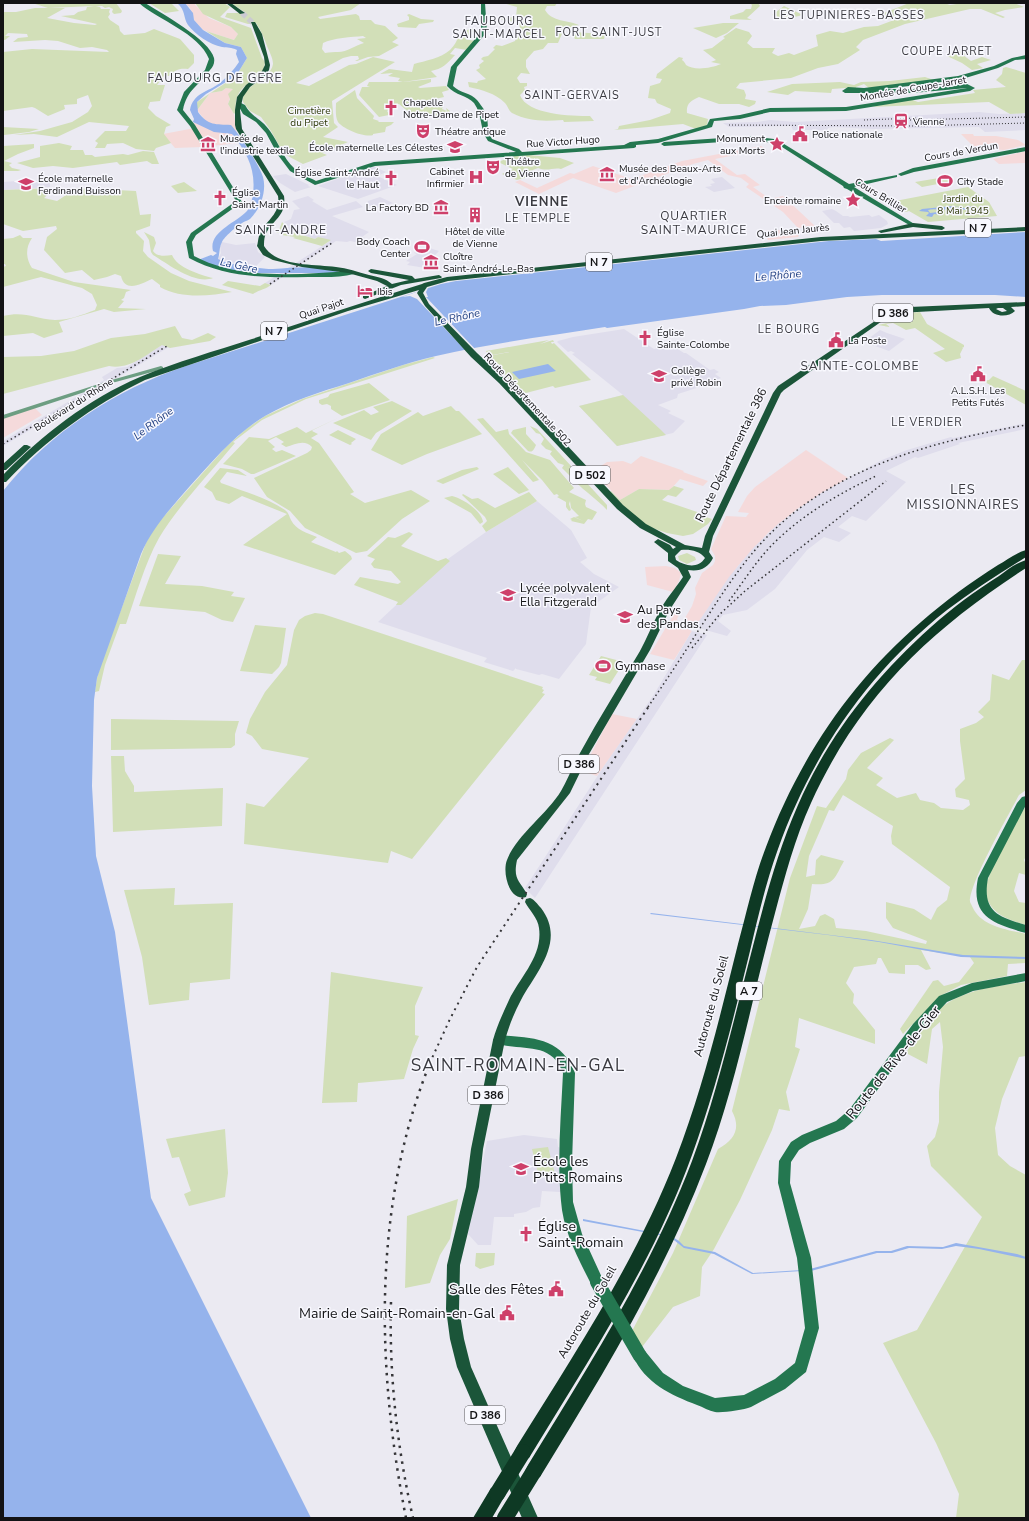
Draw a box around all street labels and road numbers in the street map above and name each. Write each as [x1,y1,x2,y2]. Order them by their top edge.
street label: Montée de Coupe-Jarret [859,73,968,105]
street label: Rue Victor Hugo [526,132,601,152]
street label: Cours de Verdun [923,139,999,165]
street label: Cours Brillier [852,175,909,217]
road number: N 7 [965,219,991,237]
street label: Quai Jean Jaurès [756,220,831,242]
road number: N 7 [586,253,612,271]
street label: Quai Pajot [297,295,346,323]
road number: D 386 [873,304,913,322]
road number: N 7 [261,322,287,340]
street label: Route Départementale 502 [480,350,574,449]
street label: Boulevard du Rhône [31,375,116,435]
street label: Route Départementale 386 [692,385,770,525]
road number: D 502 [570,466,610,484]
road number: D 386 [559,755,599,773]
street label: Autoroute du Soleil [690,953,732,1059]
road number: A 7 [736,982,762,1000]
street label: Route de Rive-de-Gier [842,1002,945,1123]
road number: D 386 [468,1086,508,1104]
street label: Autoroute du Soleil [554,1262,620,1361]
road number: D 386 [465,1406,505,1424]

